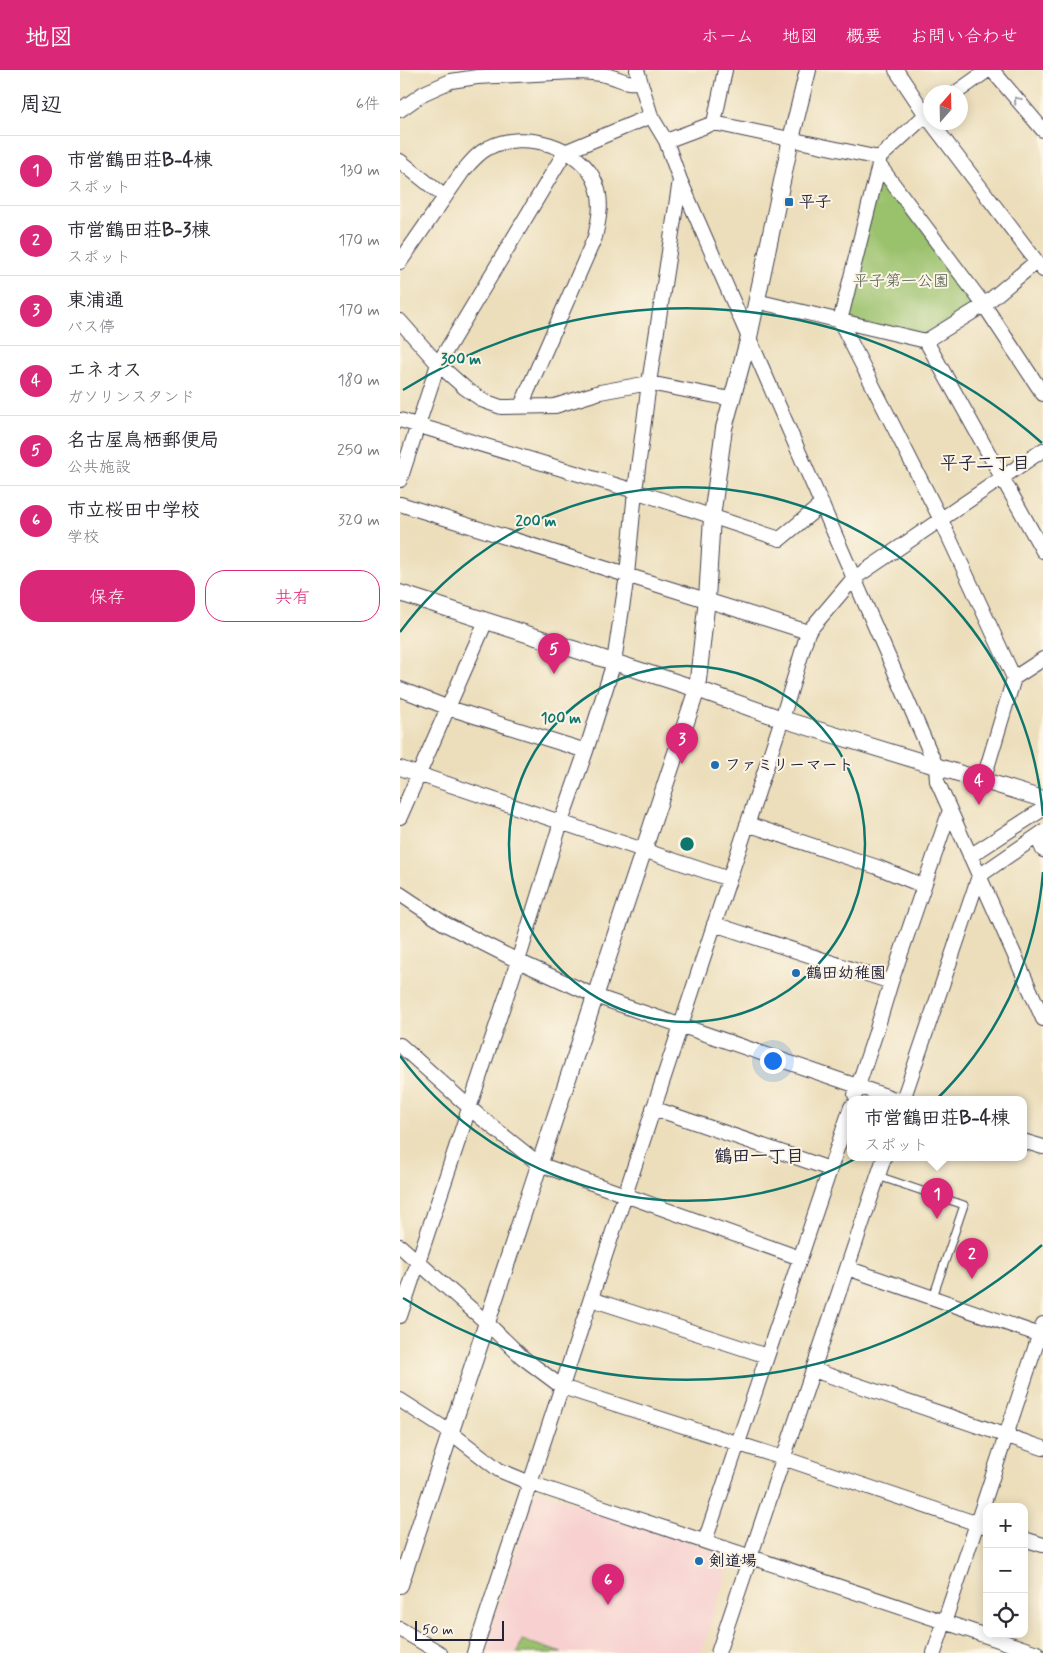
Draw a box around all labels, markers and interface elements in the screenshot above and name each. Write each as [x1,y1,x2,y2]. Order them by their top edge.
text: 地図 [25,23,73,54]
text: ホーム [701,25,754,49]
text: 地図 [782,25,818,49]
text: 概要 [846,25,882,49]
text: お問い合わせ [910,25,1018,49]
north arrow [923,85,968,130]
text: 周辺 [20,91,62,119]
text: 6件 [356,94,380,115]
one-way arrow [1015,97,1023,106]
text: 市営鶴田荘B-4棟 [67,148,213,173]
text: 1 [32,160,40,181]
text: 130 m [339,160,380,181]
text: スポット [67,177,131,198]
place label: 平子 [799,192,831,213]
marker: 平子 [783,196,795,208]
text: 市営鶴田荘B-3棟 [67,218,210,243]
text: 2 [32,230,40,251]
text: 170 m [338,230,380,251]
text: スポット [67,247,131,268]
park label: 平子第一公園 [853,271,949,292]
text: 東浦通 [67,288,124,313]
text: 3 [32,300,40,321]
text: 170 m [338,300,380,321]
text: バス停 [67,317,115,338]
text: 300 m [441,350,481,370]
text: エネオス [67,358,142,383]
text: 4 [31,370,41,391]
text: 180 m [337,370,380,391]
text: ガソリンスタンド [67,387,195,408]
text: 名古屋鳥栖郵便局 [67,428,219,453]
text: 5 [31,440,41,461]
text: 250 m [337,440,380,461]
district label: 平子二丁目 [940,452,1030,476]
text: 公共施設 [67,457,131,478]
text: 市立桜田中学校 [67,498,200,523]
text: 6 [32,510,40,531]
text: 320 m [338,510,380,531]
text: 200 m [516,512,557,532]
text: 学校 [67,527,99,548]
button: 保存 [20,570,195,622]
button: 共有 [205,570,380,622]
pin: 5 [538,633,570,674]
text: 100 m [541,709,581,729]
pin: 3 [666,723,698,764]
place label: ファミリーマート [725,755,854,776]
marker: ファミリーマート [709,759,721,771]
pin: 4 [963,764,995,805]
centre of rings [678,835,696,853]
place label: 鶴田幼稚園 [806,963,886,984]
marker: 鶴田幼稚園 [790,967,802,979]
your location [760,1048,786,1074]
popup [847,1096,1027,1161]
text: 市営鶴田荘B-4棟 [864,1106,1010,1131]
text: スポット [864,1135,928,1156]
district label: 鶴田一丁目 [714,1145,804,1169]
pin: 1 [921,1178,953,1219]
pin: 2 [956,1238,988,1279]
map controls [983,1503,1028,1638]
button: + [983,1503,1028,1548]
button: − [983,1548,1028,1593]
place label: 剣道場 [709,1551,757,1572]
marker: 剣道場 [693,1555,705,1567]
pin: 6 [592,1564,624,1605]
button: locate [983,1593,1028,1638]
scale bar [415,1618,504,1641]
text: 50 m [422,1621,453,1639]

